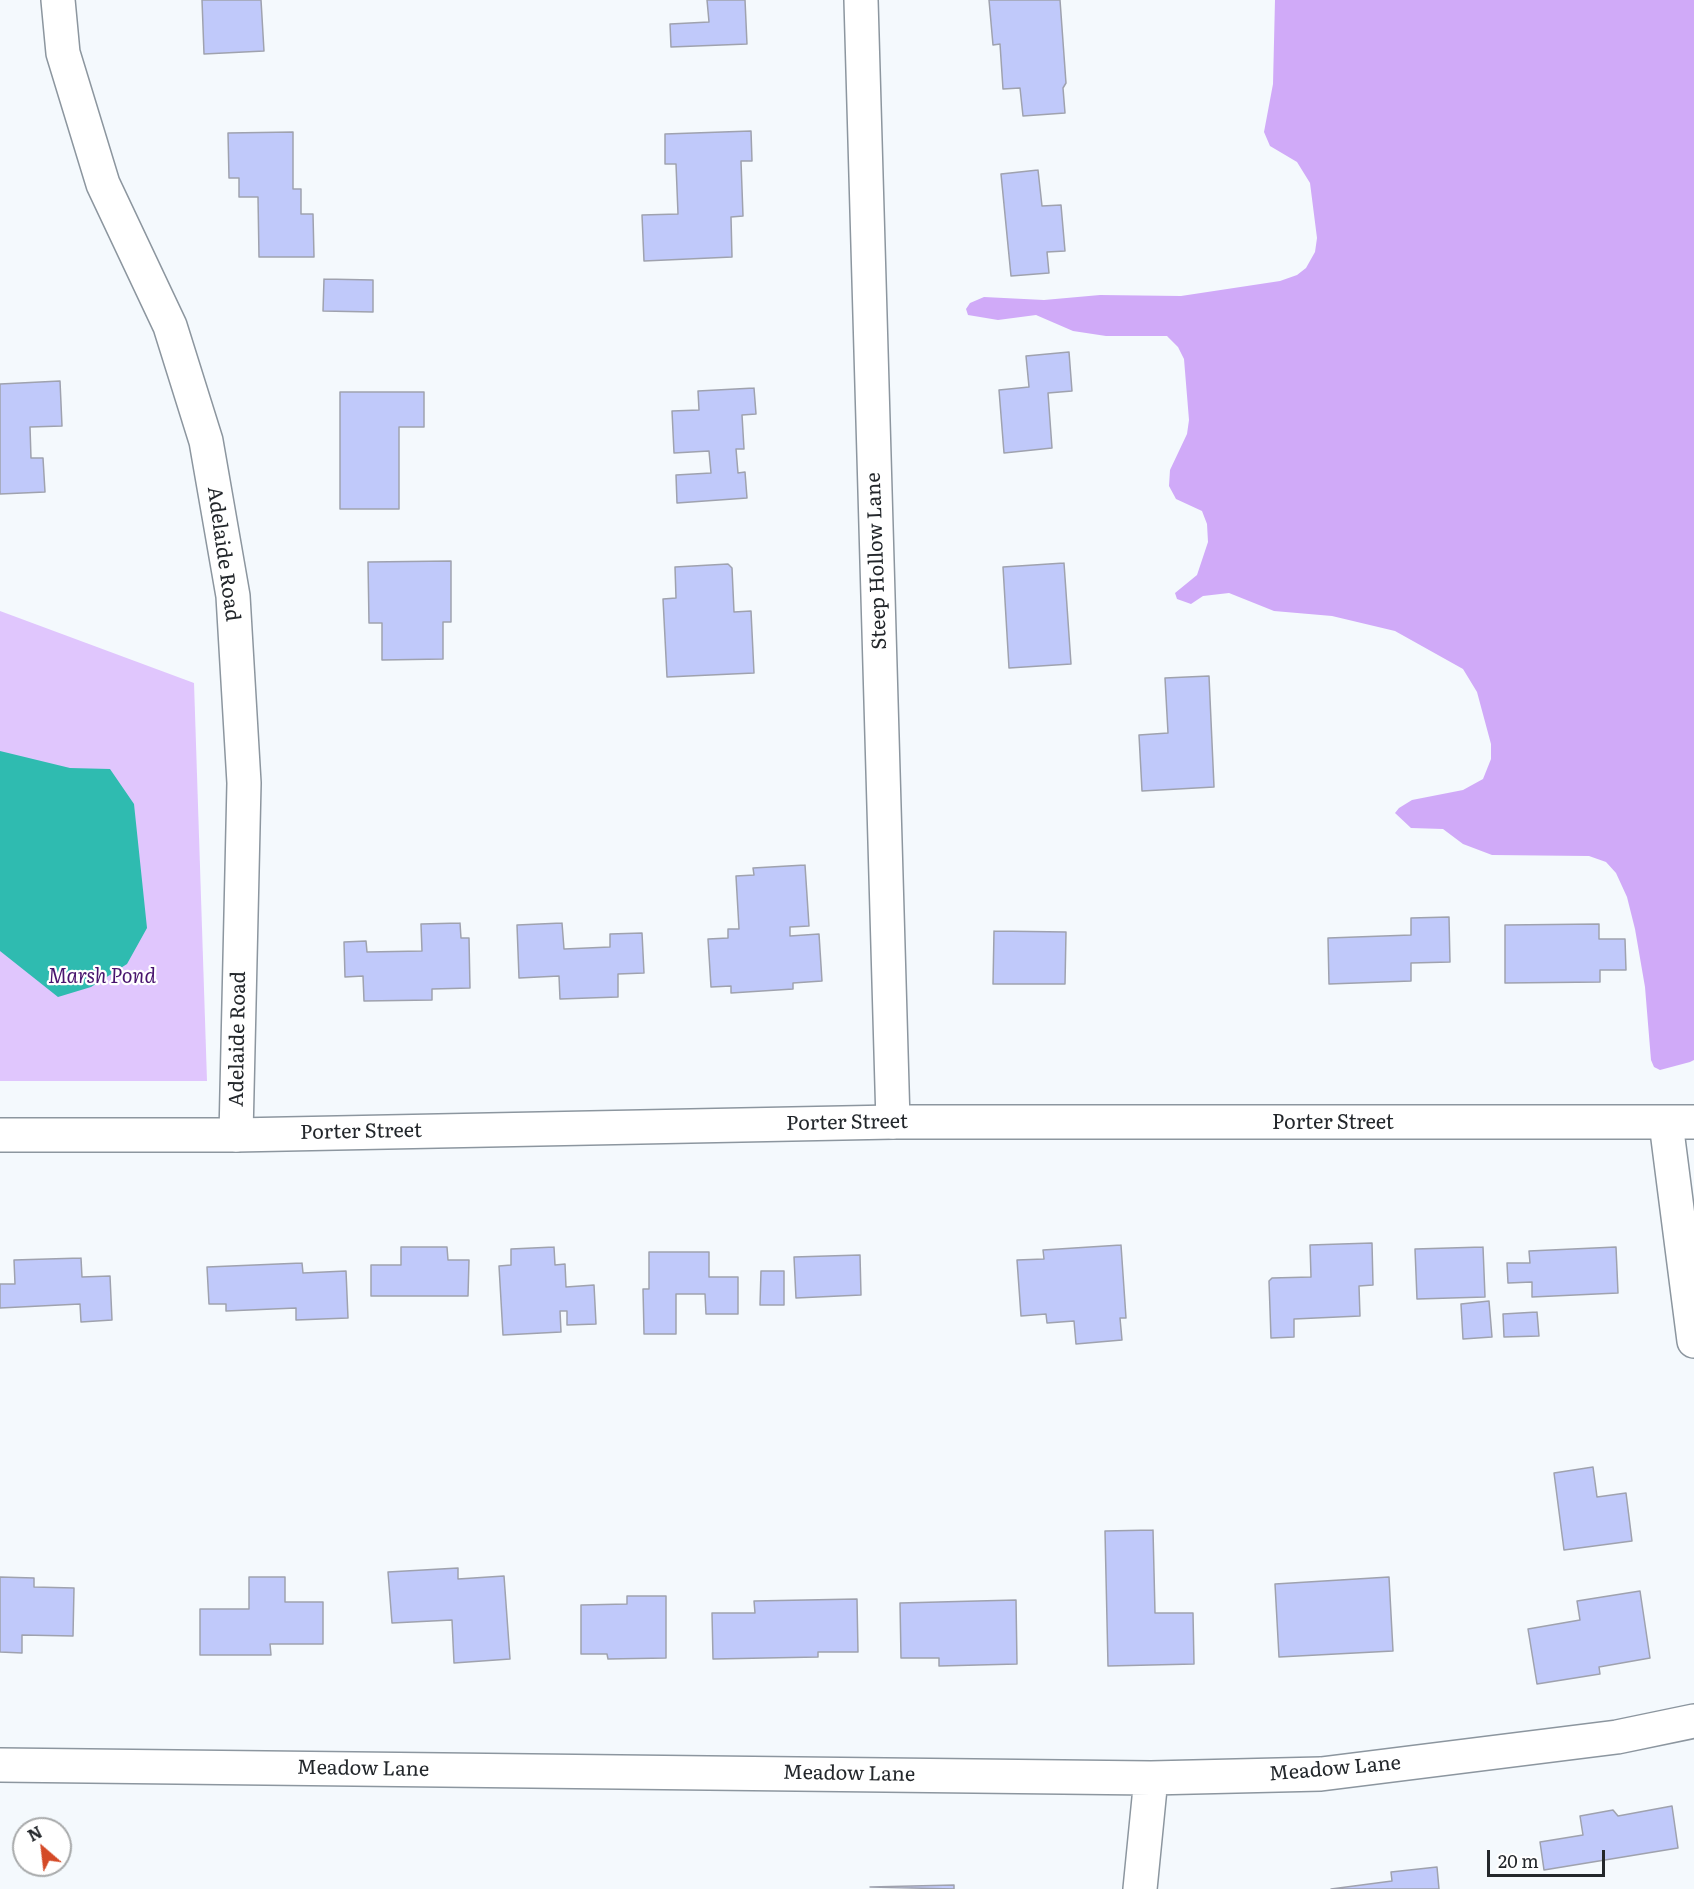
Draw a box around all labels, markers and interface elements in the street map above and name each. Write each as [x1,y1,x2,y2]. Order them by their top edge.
street label: Steep Hollow Lane [862,472,892,650]
street label: Adelaide Road [202,485,244,623]
park label: Marsh Pond [48,965,156,989]
street label: Adelaide Road [225,971,251,1107]
street label: Porter Street [786,1110,908,1136]
street label: Porter Street [1272,1111,1394,1135]
street label: Porter Street [300,1119,422,1145]
street label: Meadow Lane [1268,1751,1402,1787]
street label: Meadow Lane [297,1756,429,1782]
street label: Meadow Lane [783,1761,915,1787]
north arrow [12,1817,72,1877]
text: N [23,1819,46,1847]
scale bar [1490,1838,1608,1876]
text: 20 m [1498,1847,1539,1874]

